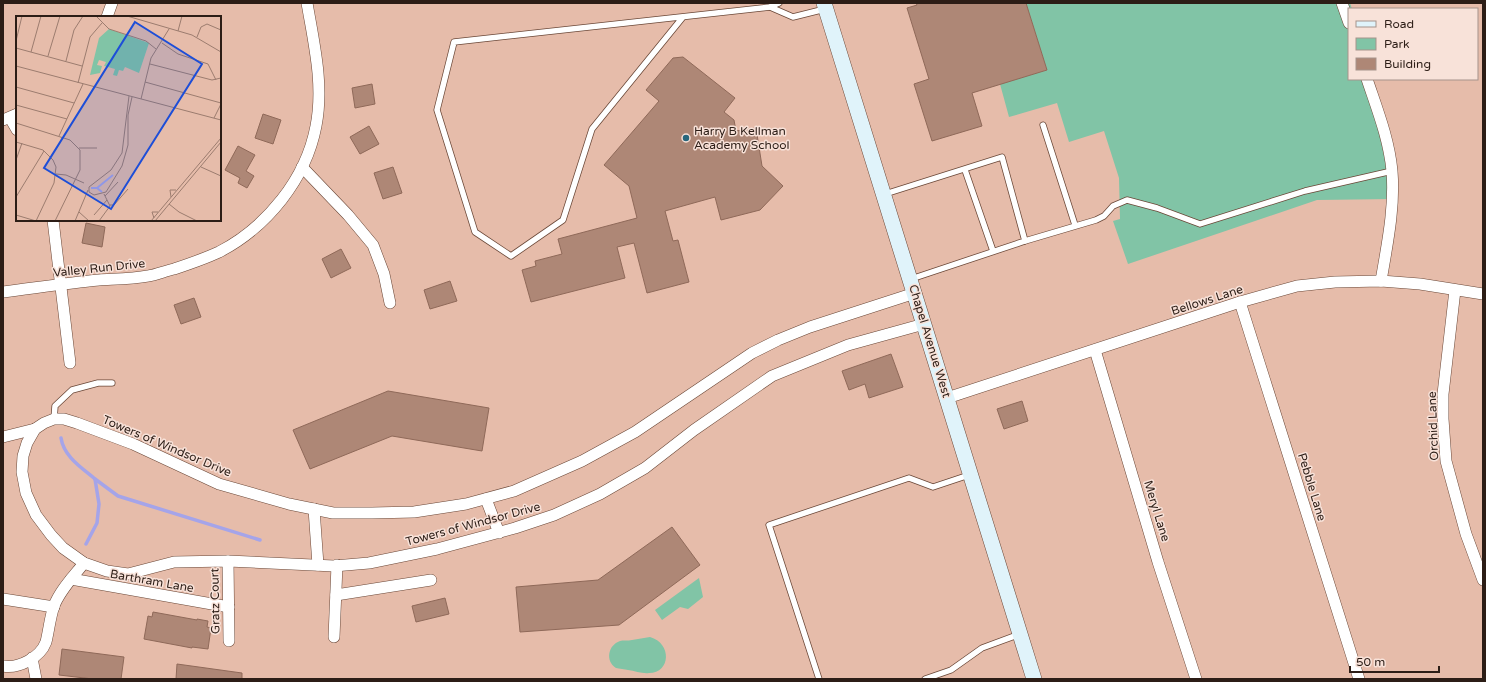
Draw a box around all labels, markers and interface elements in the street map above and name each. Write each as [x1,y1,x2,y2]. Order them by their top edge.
legend [1348,8,1478,80]
inset map [16,16,221,221]
text: Road [1384,17,1414,31]
text: Park [1384,37,1410,51]
text: Building [1384,57,1431,71]
place label: Harry B Kellman Academy School [694,124,789,152]
marker: Harry B Kellman Academy School [681,133,691,143]
street label: Valley Run Drive [52,256,146,280]
street label: Bellows Lane [1169,282,1245,318]
street label: Chapel Avenue West [906,283,954,400]
street label: Orchid Lane [1425,391,1441,461]
street label: Towers of Windsor Drive [100,412,234,480]
street label: Pebble Lane [1295,451,1329,523]
street label: Meryl Lane [1141,479,1173,543]
street label: Towers of Windsor Drive [404,499,542,549]
street label: Barthram Lane [109,567,195,595]
street label: Gratz Court [207,568,223,634]
scale bar [1350,648,1439,674]
text: 50 m [1356,655,1385,669]

